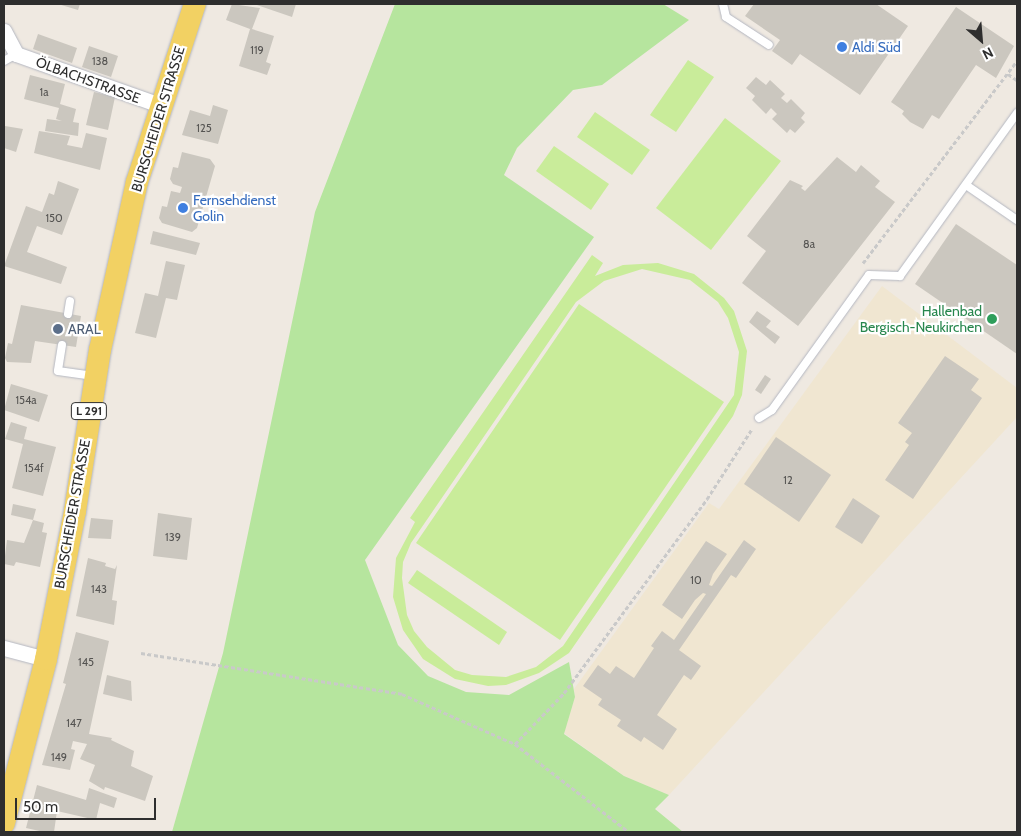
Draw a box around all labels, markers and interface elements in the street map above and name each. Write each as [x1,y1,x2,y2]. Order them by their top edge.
north arrow [956,15,1006,65]
place label: Aldi Süd [852,39,901,55]
marker: Aldi Süd [836,41,848,53]
house number: 119 [250,43,264,57]
text: N [979,43,996,64]
street label: BURSCHEIDER STRASSE [128,44,188,194]
street label: ÖLBACHSTRASSE [33,53,143,107]
house number: 138 [92,54,108,68]
house number: 1a [40,85,48,99]
house number: 125 [196,121,212,135]
place label: Fernsehdienst Golin [193,192,276,224]
marker: Fernsehdienst Golin [177,202,189,214]
house number: 150 [45,211,63,225]
house number: 8a [803,237,815,251]
place label: Hallenbad Bergisch-Neukirchen [860,303,982,336]
marker: Hallenbad Bergisch-Neukirchen [986,313,998,325]
place label: ARAL [68,321,101,337]
marker: ARAL [52,323,64,335]
house number: 154a [15,393,37,407]
road number: L 291 [70,402,108,421]
street label: BURSCHEIDER STRASSE [51,438,93,590]
house number: 154f [24,461,44,475]
house number: 12 [783,473,793,487]
house number: 139 [165,530,181,544]
house number: 10 [690,573,702,587]
house number: 143 [91,582,107,596]
house number: 145 [78,655,94,669]
house number: 147 [66,716,82,730]
house number: 149 [51,750,67,764]
scale bar [18,788,159,820]
text: 50 m [23,798,58,816]

